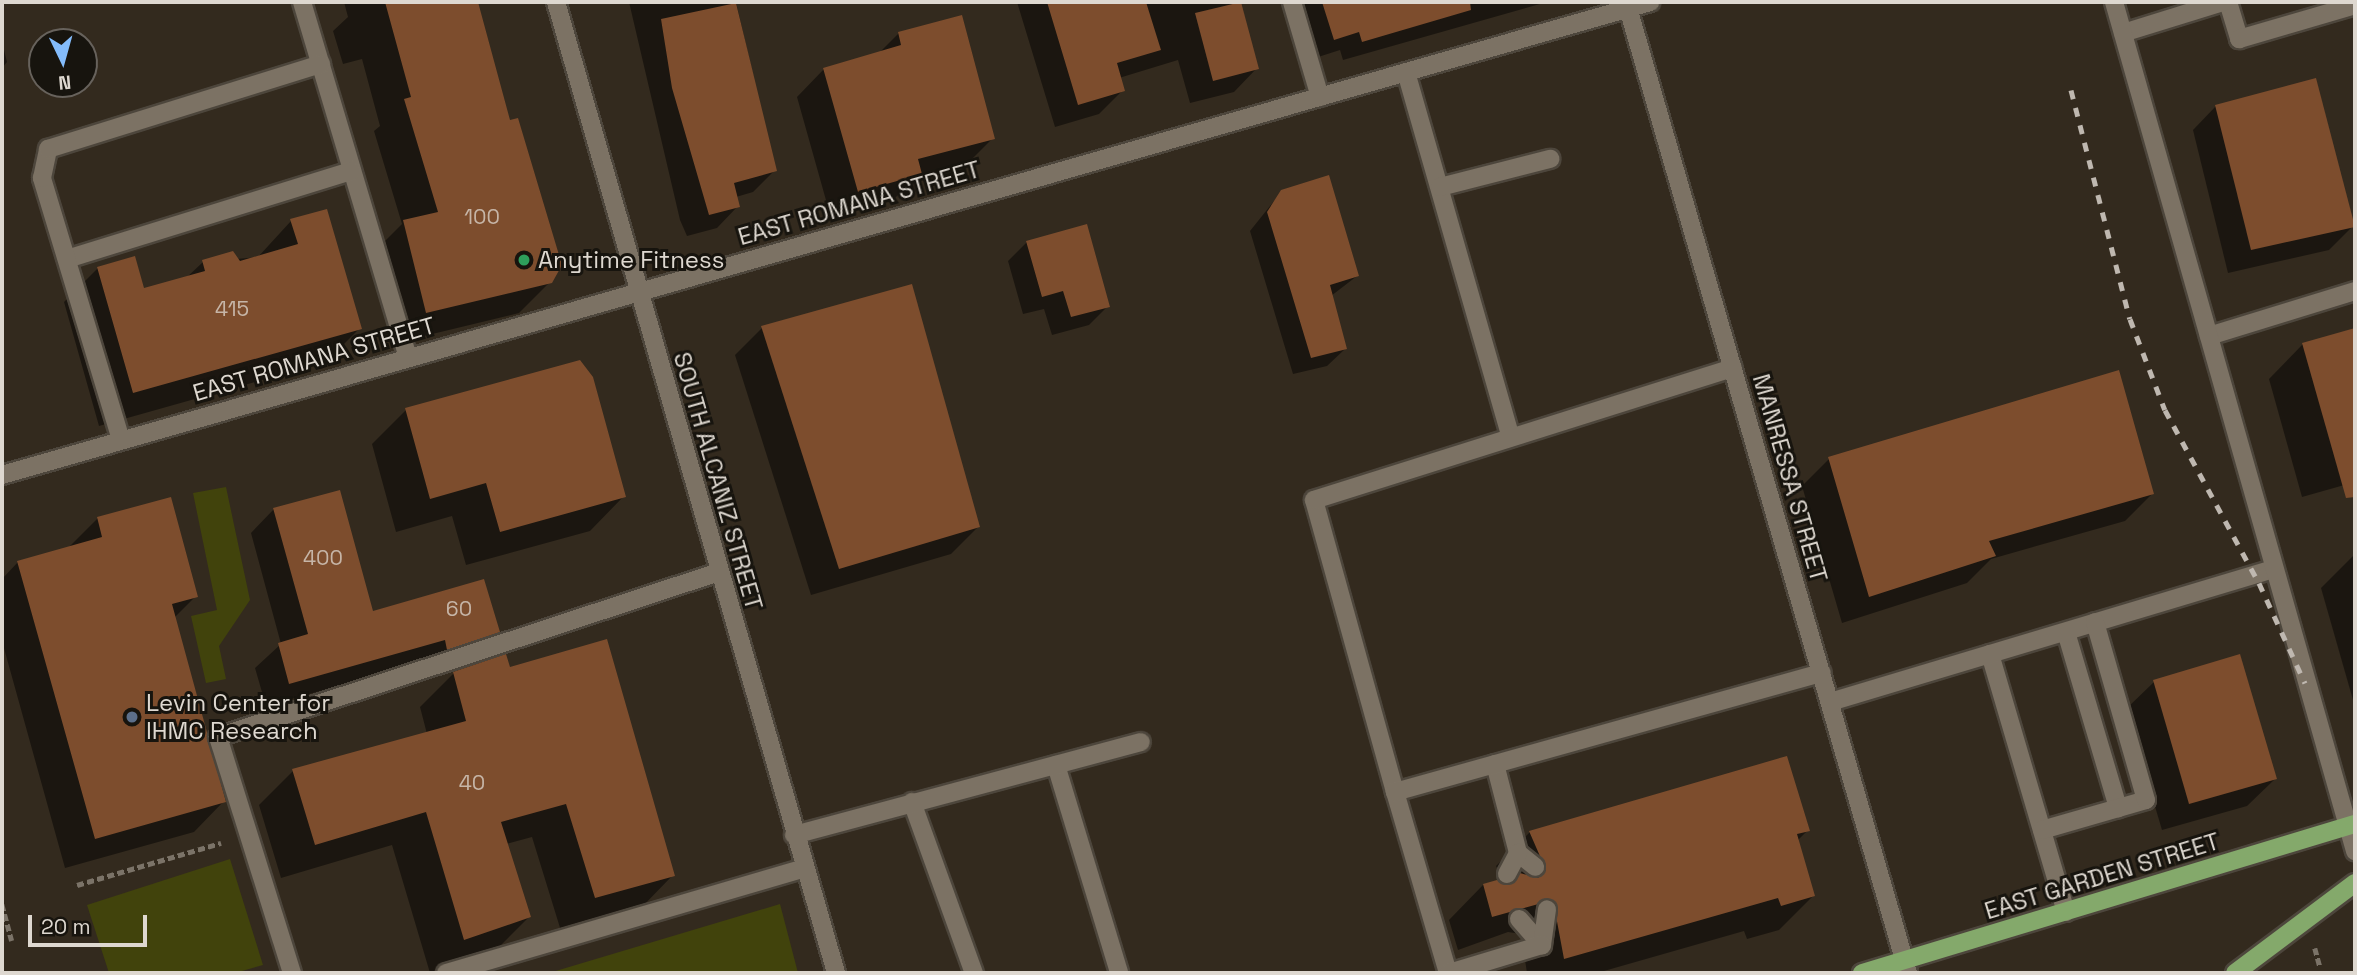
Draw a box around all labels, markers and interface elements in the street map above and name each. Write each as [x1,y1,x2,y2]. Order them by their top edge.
north arrow [28,28,98,98]
text: N [57,69,72,95]
street label: EAST ROMANA STREET [734,154,984,252]
house number: 100 [464,204,500,230]
place label: Anytime Fitness [538,246,724,274]
marker: Anytime Fitness [516,252,532,268]
house number: 415 [215,296,249,322]
street label: EAST ROMANA STREET [189,310,439,408]
street label: SOUTH ALCANIZ STREET [667,349,769,613]
street label: MANRESSA STREET [1746,370,1834,586]
house number: 400 [303,545,343,571]
house number: 60 [446,596,472,622]
place label: Levin Center for IHMC Research [146,689,330,745]
marker: Levin Center for IHMC Research [124,709,140,725]
house number: 40 [459,770,485,796]
street label: EAST GARDEN STREET [1981,826,2223,926]
scale bar [32,902,150,946]
text: 20 m [41,913,91,940]

